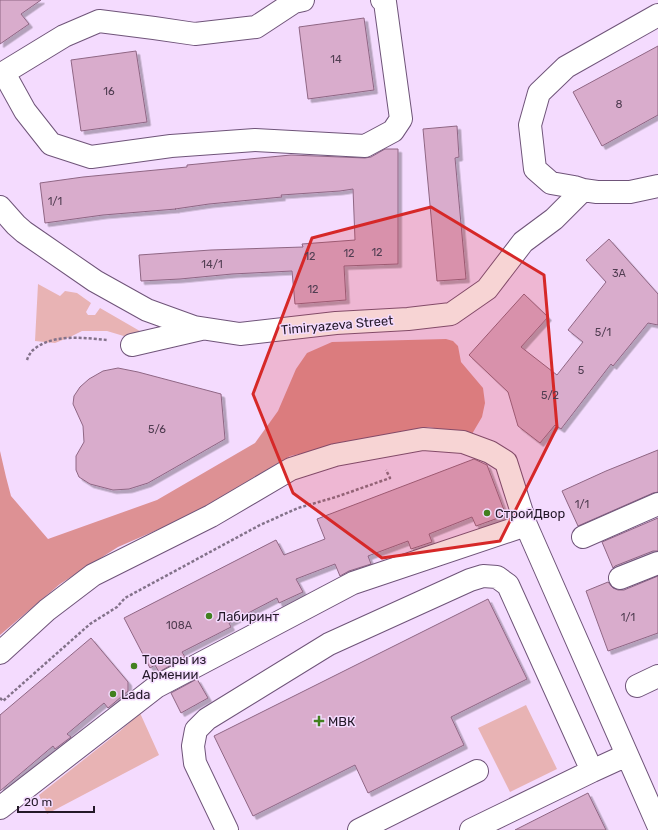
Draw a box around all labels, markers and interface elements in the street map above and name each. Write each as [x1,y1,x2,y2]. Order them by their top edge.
house number: 14 [330,53,342,66]
house number: 16 [103,85,115,98]
house number: 8 [616,98,623,111]
house number: 1/1 [48,195,62,208]
house number: 12 [371,246,383,259]
house number: 12 [343,247,355,260]
house number: 12 [304,250,316,263]
house number: 14/1 [201,258,223,271]
house number: 3А [612,267,627,280]
house number: 12 [307,283,319,296]
street label: Timiryazeva Street [280,313,394,337]
house number: 5/1 [595,326,611,339]
house number: 5 [578,364,585,377]
house number: 5/2 [541,389,559,402]
house number: 5/6 [148,423,166,436]
house number: 1/1 [575,498,589,511]
place label: СтройДвор [495,506,565,521]
marker: СтройДвор [482,508,492,518]
place label: Лабиринт [217,609,279,624]
marker: Лабиринт [204,611,214,621]
house number: 1/1 [621,611,635,624]
house number: 108А [166,619,193,632]
place label: Товары из Армении [142,652,207,682]
marker: Товары из Армении [129,661,139,671]
place label: Lada [121,687,150,702]
marker: Lada [108,689,118,699]
place label: МВК [328,714,355,729]
marker: МВК [313,715,325,727]
scale bar [18,788,94,814]
text: 20 m [24,795,52,809]

